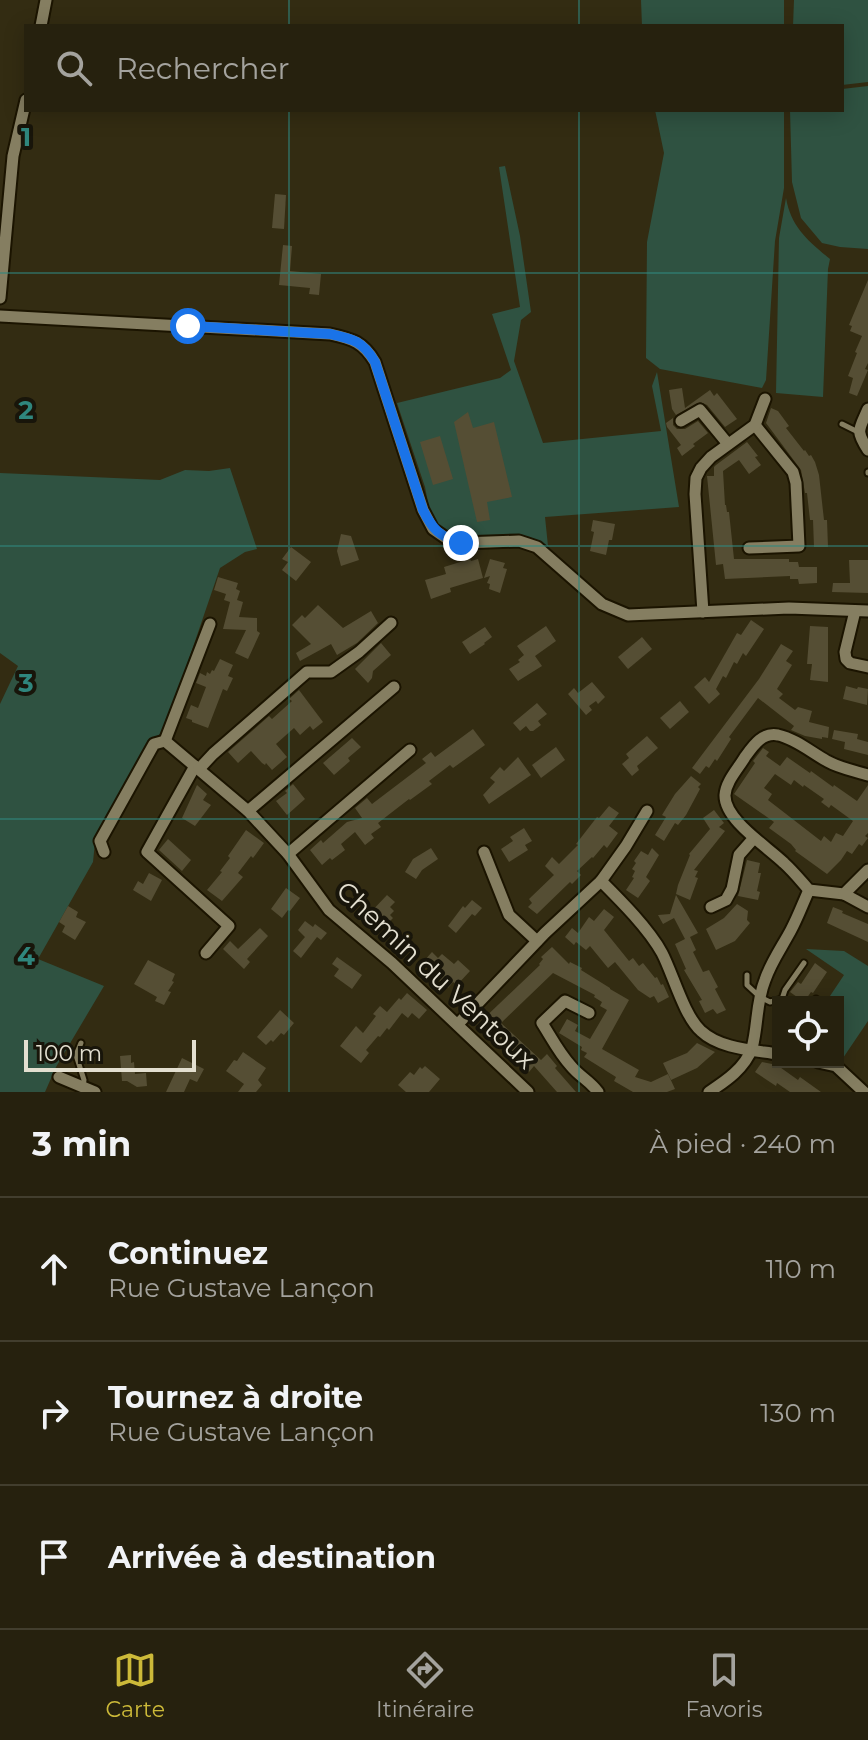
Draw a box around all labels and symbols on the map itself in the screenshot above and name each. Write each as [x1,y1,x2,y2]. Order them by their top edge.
text: 1 [21,121,31,153]
route start [170,308,206,344]
text: 2 [18,394,34,426]
route end [443,525,479,561]
text: 3 [17,667,34,699]
street label: Chemin du Ventoux [330,875,542,1076]
text: 4 [17,940,35,972]
scale bar [24,1036,196,1072]

